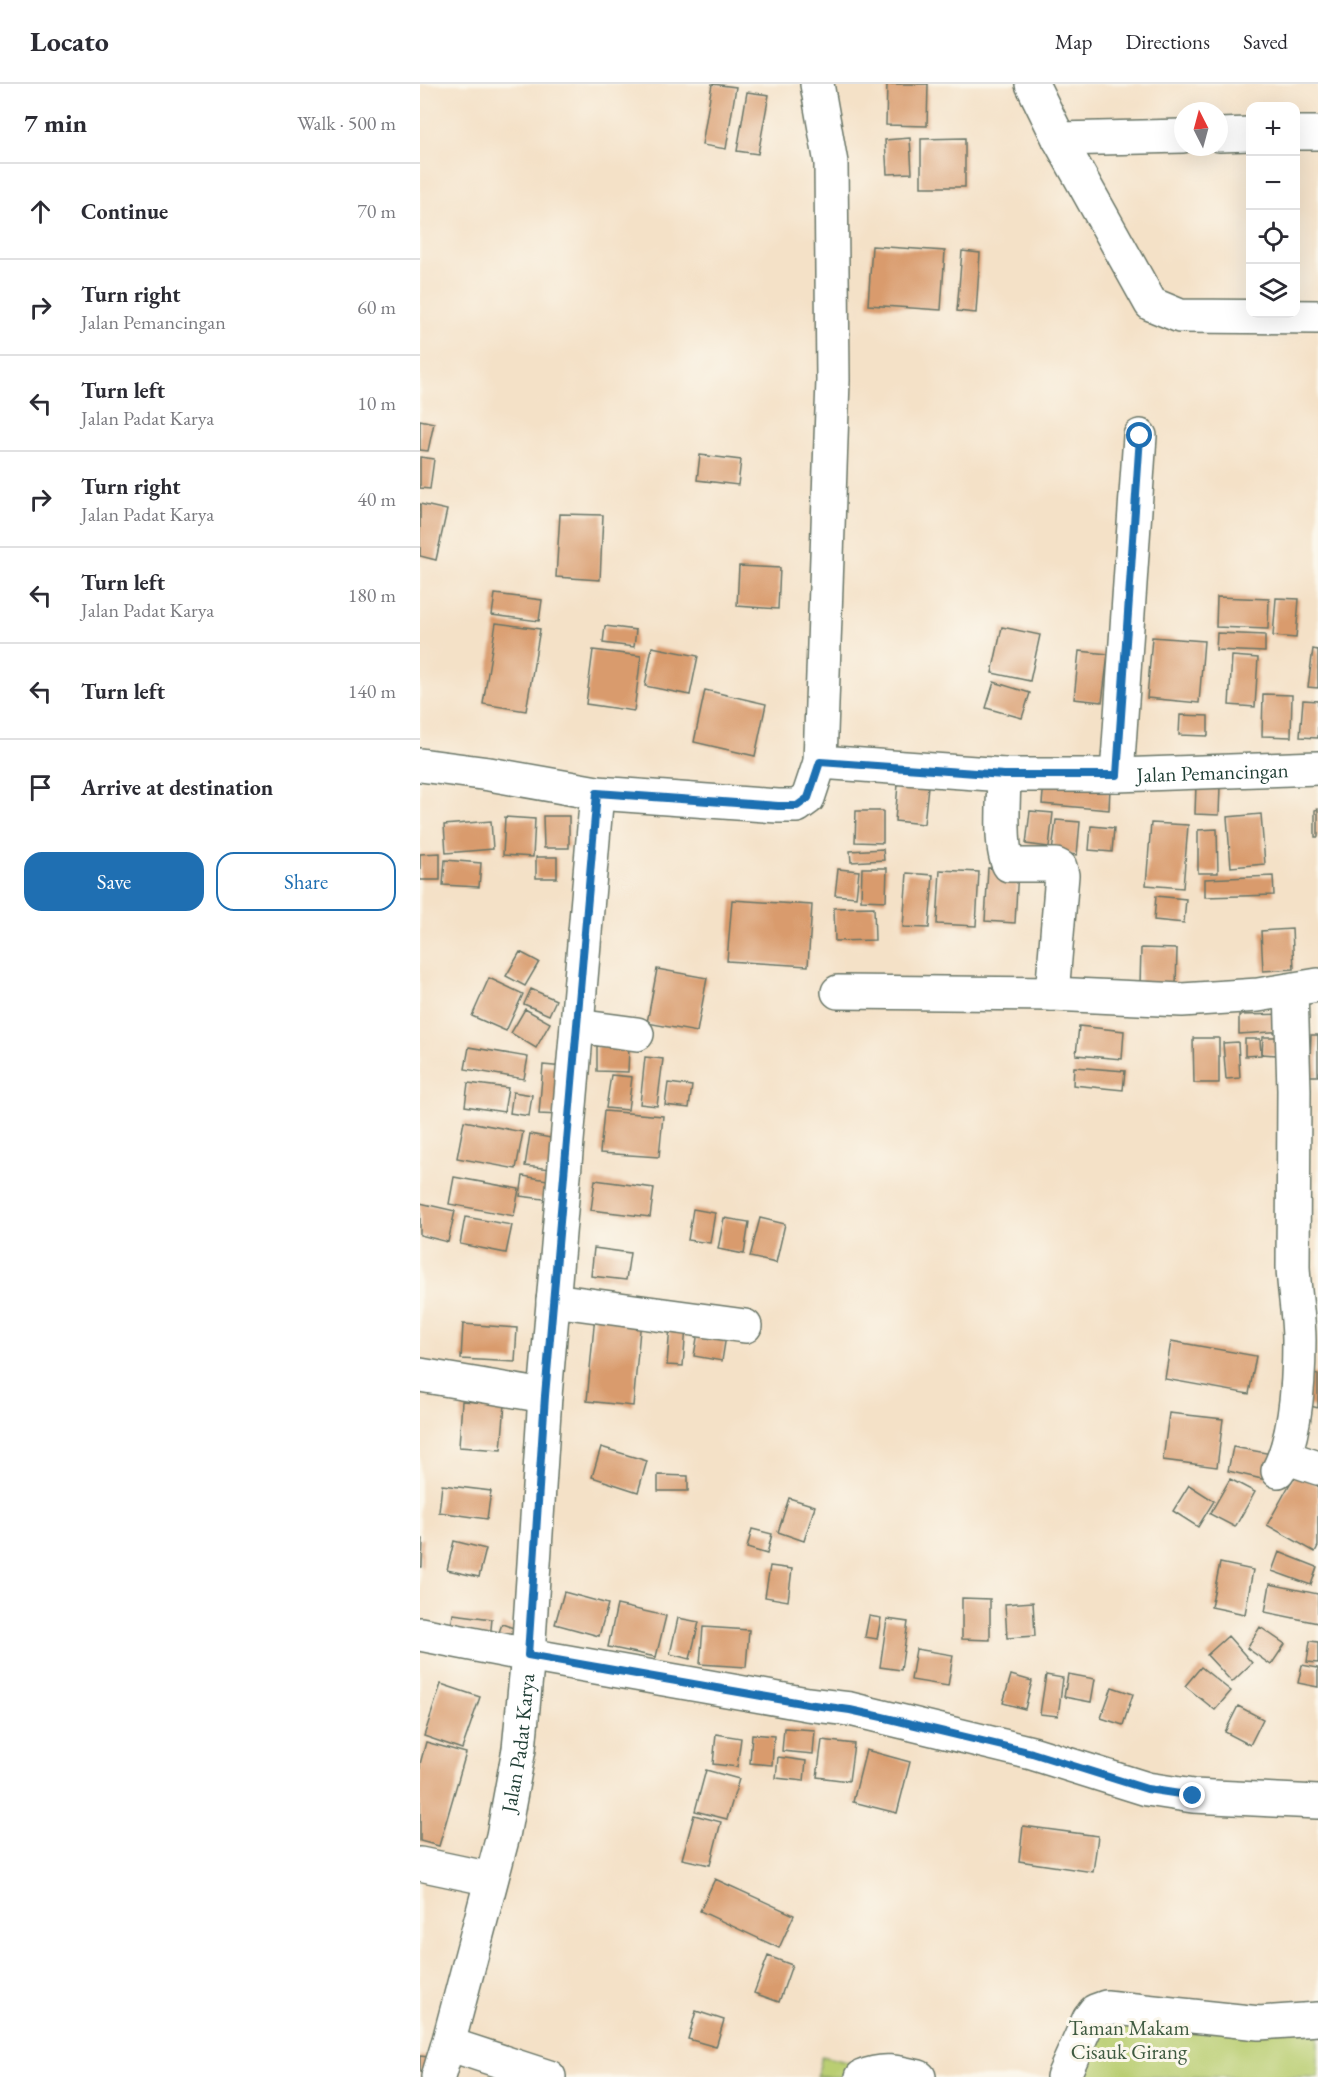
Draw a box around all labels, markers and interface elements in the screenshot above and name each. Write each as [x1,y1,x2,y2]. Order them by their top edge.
text: Locato [30,23,109,59]
text: Map [1055,28,1092,55]
text: Directions [1125,28,1210,55]
text: Saved [1243,28,1288,55]
north arrow [1174,102,1228,156]
map controls [1246,102,1300,318]
button: + [1246,102,1300,156]
text: 7 min [24,106,87,140]
text: Walk · 500 m [297,110,396,136]
button: − [1246,156,1300,210]
icon: ahead [24,195,57,228]
text: Continue [81,197,168,226]
text: 70 m [357,198,396,224]
button: locate [1246,210,1300,264]
button: layers [1246,264,1300,318]
text: Turn right [81,280,180,309]
icon: right [24,291,57,324]
text: 60 m [357,294,396,320]
text: Jalan Pemancingan [81,309,226,335]
text: Turn left [81,376,165,405]
icon: left [24,387,57,420]
text: 10 m [357,390,396,416]
text: Jalan Padat Karya [81,405,214,431]
route start [1126,422,1152,448]
text: Turn right [81,472,180,501]
icon: right [24,483,57,516]
text: 40 m [357,486,396,512]
text: Jalan Padat Karya [81,501,214,527]
text: Turn left [81,568,165,597]
icon: left [24,579,57,612]
text: 180 m [348,582,396,608]
text: Jalan Padat Karya [81,597,214,623]
icon: left [24,675,57,708]
text: Turn left [81,677,165,706]
text: 140 m [348,678,396,704]
street label: Jalan Pemancingan [1134,756,1289,788]
icon: arrive [24,771,57,804]
text: Arrive at destination [81,773,273,802]
button: Save [24,852,204,911]
button: Share [216,852,396,911]
street label: Jalan Padat Karya [494,1672,540,1816]
route end [1179,1782,1205,1808]
park label: Taman Makam Cisauk Girang [1068,2014,1190,2065]

